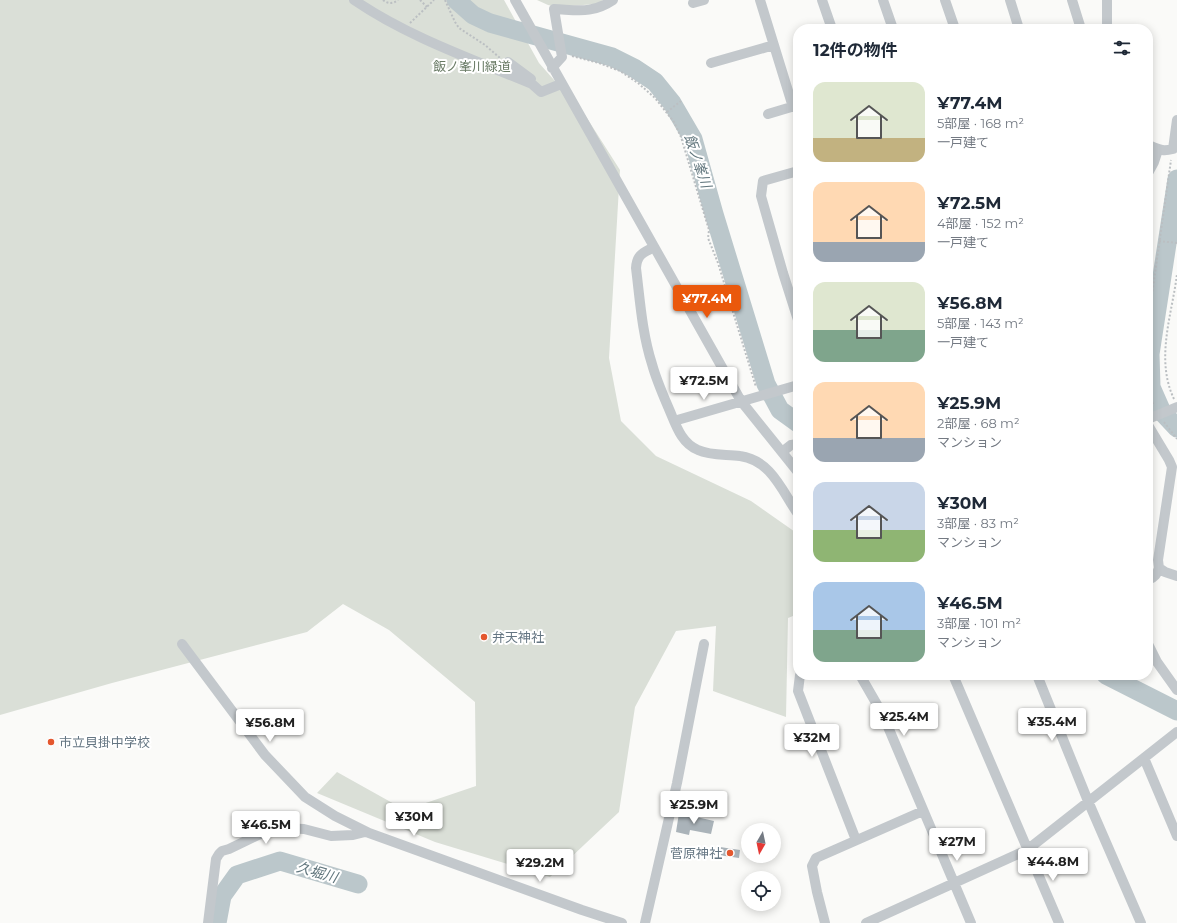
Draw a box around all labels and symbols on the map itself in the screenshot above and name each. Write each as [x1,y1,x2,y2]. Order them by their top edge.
park label: 飯ノ峯川緑道 [433,58,511,74]
water label: 飯ノ峯川 [680,132,716,192]
pin: ¥77.4M [674,285,740,319]
pin: ¥72.5M [671,367,737,401]
place label: 弁天神社 [492,629,544,645]
marker: 弁天神社 [479,632,489,642]
pin: ¥25.4M [871,703,937,737]
pin: ¥35.4M [1019,708,1085,742]
pin: ¥56.8M [237,709,303,743]
pin: ¥32M [788,724,836,758]
place label: 市立貝掛中学校 [59,734,150,750]
marker: 市立貝掛中学校 [46,737,56,747]
pin: ¥25.9M [661,791,727,825]
pin: ¥30M [390,803,438,837]
pin: ¥46.5M [233,811,299,845]
north arrow [741,823,781,863]
pin: ¥27M [933,828,981,862]
place label: 菅原神社 [670,845,722,861]
marker: 菅原神社 [725,848,735,858]
pin: ¥44.8M [1020,848,1086,882]
pin: ¥29.2M [507,849,573,883]
water label: 久堀川 [294,858,342,887]

